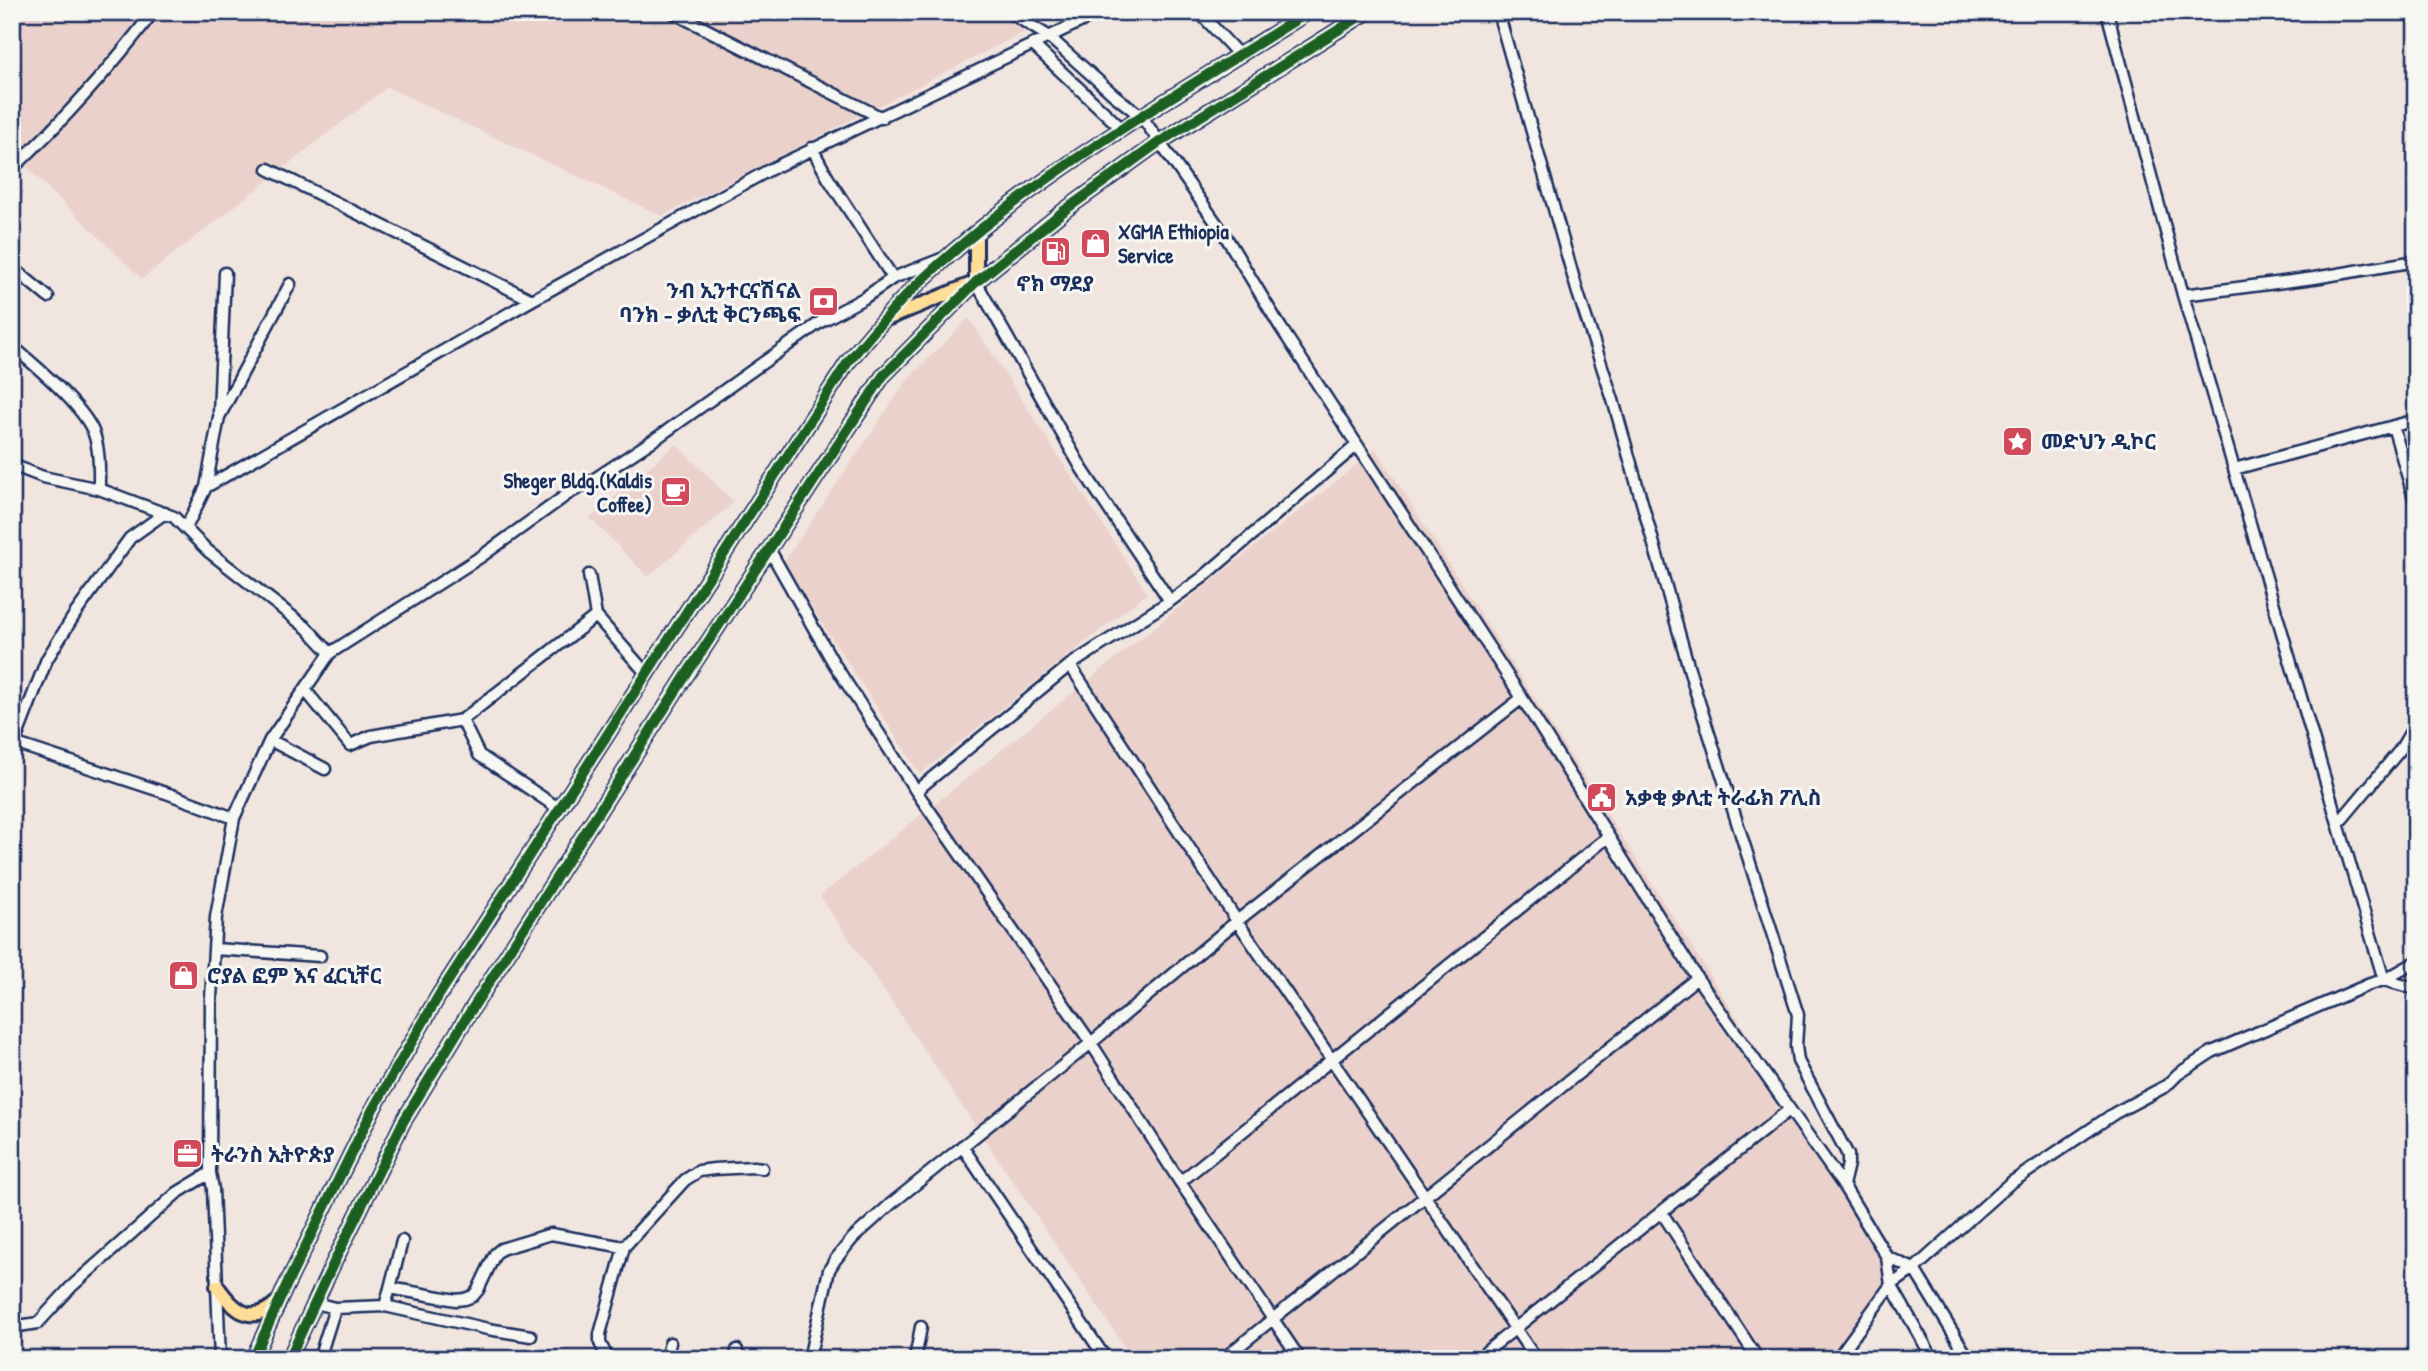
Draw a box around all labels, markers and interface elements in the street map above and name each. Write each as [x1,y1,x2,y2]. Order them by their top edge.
place label: XGMA Ethiopia Service [1118,217,1229,270]
shop icon: XGMA Ethiopia Service [1078,226,1112,260]
fuel station icon: ኖክ ማደያ [1038,234,1072,268]
place label: ኖክ ማደያ [1016,269,1094,298]
place label: ንብ ኢንተርናሽናል ባንክ - ቃሊቲ ቅርንጫፍ [619,276,802,329]
bank icon: ንብ ኢንተርናሽናል ባንክ - ቃሊቲ ቅርንጫፍ [807,285,841,319]
place icon: መድህን ዲኮር [2001,424,2035,458]
place label: መድህን ዲኮር [2041,427,2156,456]
place label: Sheger Bldg.(Kaldis Coffee) [504,466,652,519]
cafe icon: Sheger Bldg.(Kaldis Coffee) [658,475,692,509]
public building icon: አቃቂ ቃሊቲ ትራፊክ ፖሊስ [1585,780,1619,814]
place label: አቃቂ ቃሊቲ ትራፊክ ፖሊስ [1625,783,1821,812]
shop icon: ሮያል ፎም እና ፈርኒቸር [167,958,201,992]
place label: ሮያል ፎም እና ፈርኒቸር [207,961,382,990]
office icon: ትራንስ ኢትዮጵያ [171,1137,205,1171]
place label: ትራንስ ኢትዮጵያ [211,1140,335,1169]

